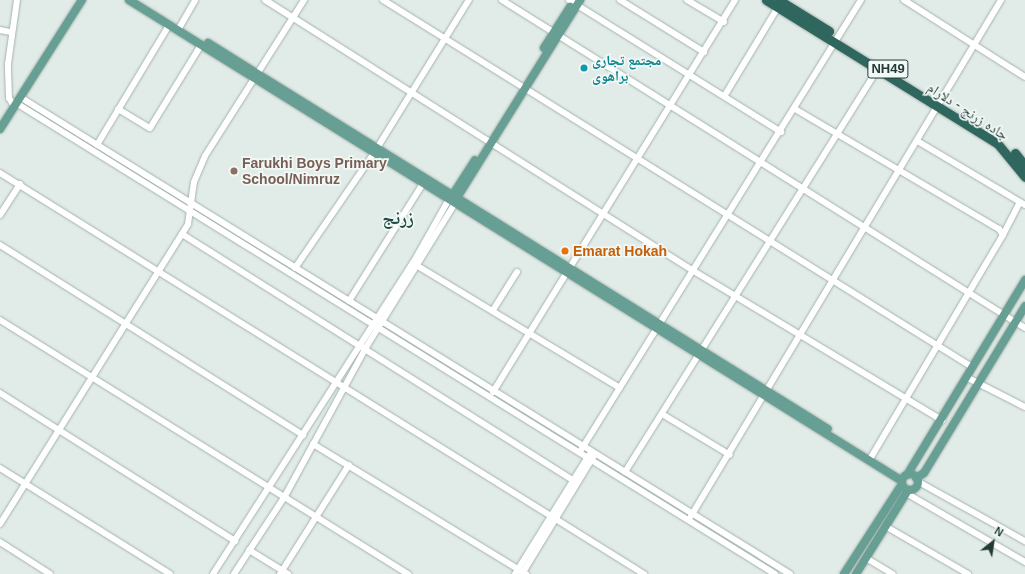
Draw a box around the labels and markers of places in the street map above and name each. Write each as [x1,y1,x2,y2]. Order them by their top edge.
place label: مجتمع تجاری براهوی [592,52,661,84]
marker: مجتمع تجاری براهوی [579,63,589,73]
place label: Farukhi Boys Primary School/Nimruz [242,155,387,188]
marker: Farukhi Boys Primary School/Nimruz [229,166,239,176]
place label: Emarat Hokah [573,243,667,259]
marker: Emarat Hokah [560,246,570,256]

